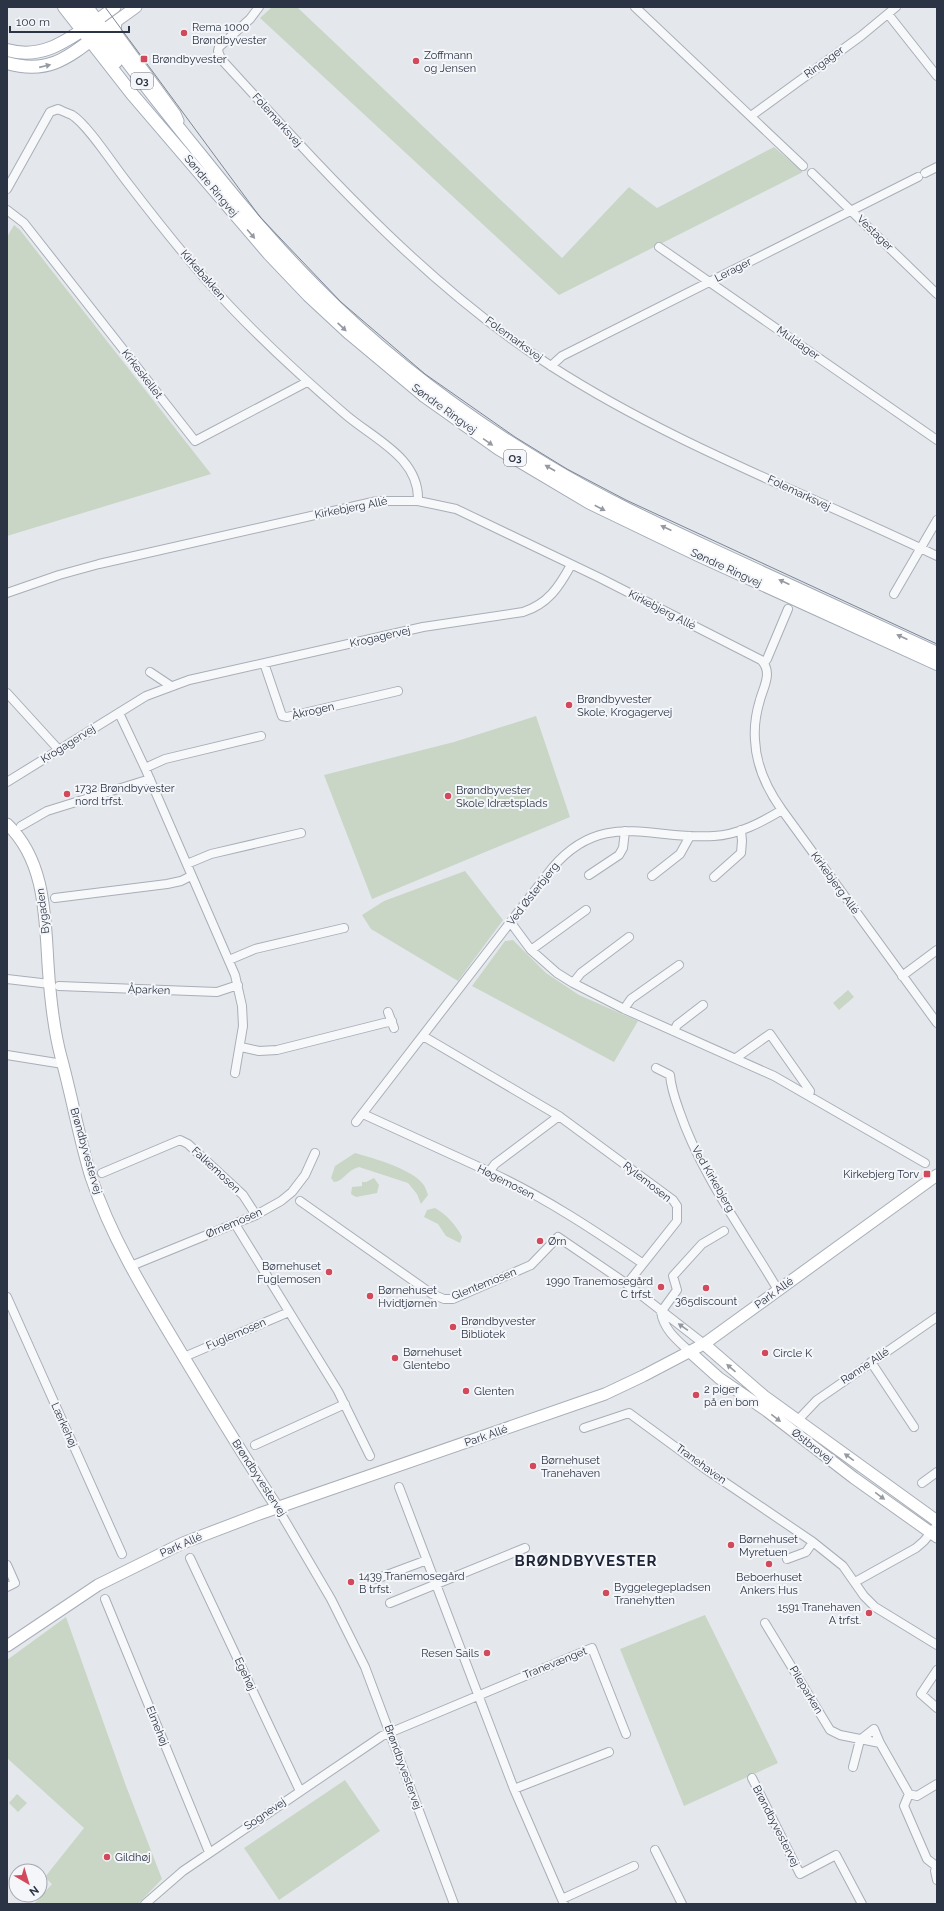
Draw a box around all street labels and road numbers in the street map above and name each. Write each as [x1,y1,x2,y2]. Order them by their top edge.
street label: Ringager [802,43,846,81]
road number: O3 [131,73,153,89]
street label: Folemarksvej [250,90,304,150]
street label: Søndre Ringvej [181,152,241,220]
street label: Vestager [854,213,896,254]
street label: Kirkebakken [178,247,228,303]
street label: Lerager [712,255,754,285]
street label: Folemarksvej [483,314,545,364]
street label: Muldager [774,324,822,362]
street label: Kirkeskellet [119,347,165,401]
street label: Søndre Ringvej [409,381,479,437]
road number: O3 [504,450,526,466]
street label: Folemarksvej [766,473,832,513]
street label: Kirkebjerg Allé [313,494,389,521]
street label: Søndre Ringvej [688,546,764,590]
street label: Kirkebjerg Allé [626,587,698,633]
street label: Krogagervej [348,624,412,650]
street label: Åkrogen [290,699,335,722]
street label: Krogagervej [38,722,98,766]
street label: Kirkebjerg Allé [808,849,862,917]
street label: Ved Østerbjerg [504,860,562,928]
street label: Bygaden [34,888,52,934]
street label: Åparken [128,982,170,997]
street label: Brøndbyvestervej [67,1106,105,1196]
street label: Falkemosen [189,1144,243,1196]
street label: Ved Kirkebjerg [689,1144,737,1214]
street label: Rylemosen [620,1159,674,1205]
street label: Høgemosen [475,1162,537,1202]
street label: Ørnemosen [204,1205,264,1241]
street label: Glentemosen [450,1265,518,1303]
street label: Park Allé [752,1274,796,1311]
street label: Fuglemosen [204,1316,268,1352]
street label: Rønne Allé [838,1345,892,1387]
street label: Lærkehøj [48,1400,80,1450]
street label: Park Allé [463,1422,510,1449]
street label: Østbrovej [789,1426,835,1466]
street label: Brøndbyvestervej [229,1437,289,1519]
street label: Tranehaven [673,1441,729,1487]
street label: Park Allé [158,1530,205,1560]
street label: Tranevænget [521,1644,589,1682]
street label: Egehøj [232,1655,258,1693]
street label: Pileparken [787,1664,825,1716]
street label: Elmehøj [143,1704,171,1748]
street label: Brøndbyvestervej [382,1723,424,1811]
street label: Brøndbyvestervej [750,1783,802,1869]
street label: Sognevej [242,1795,288,1833]

